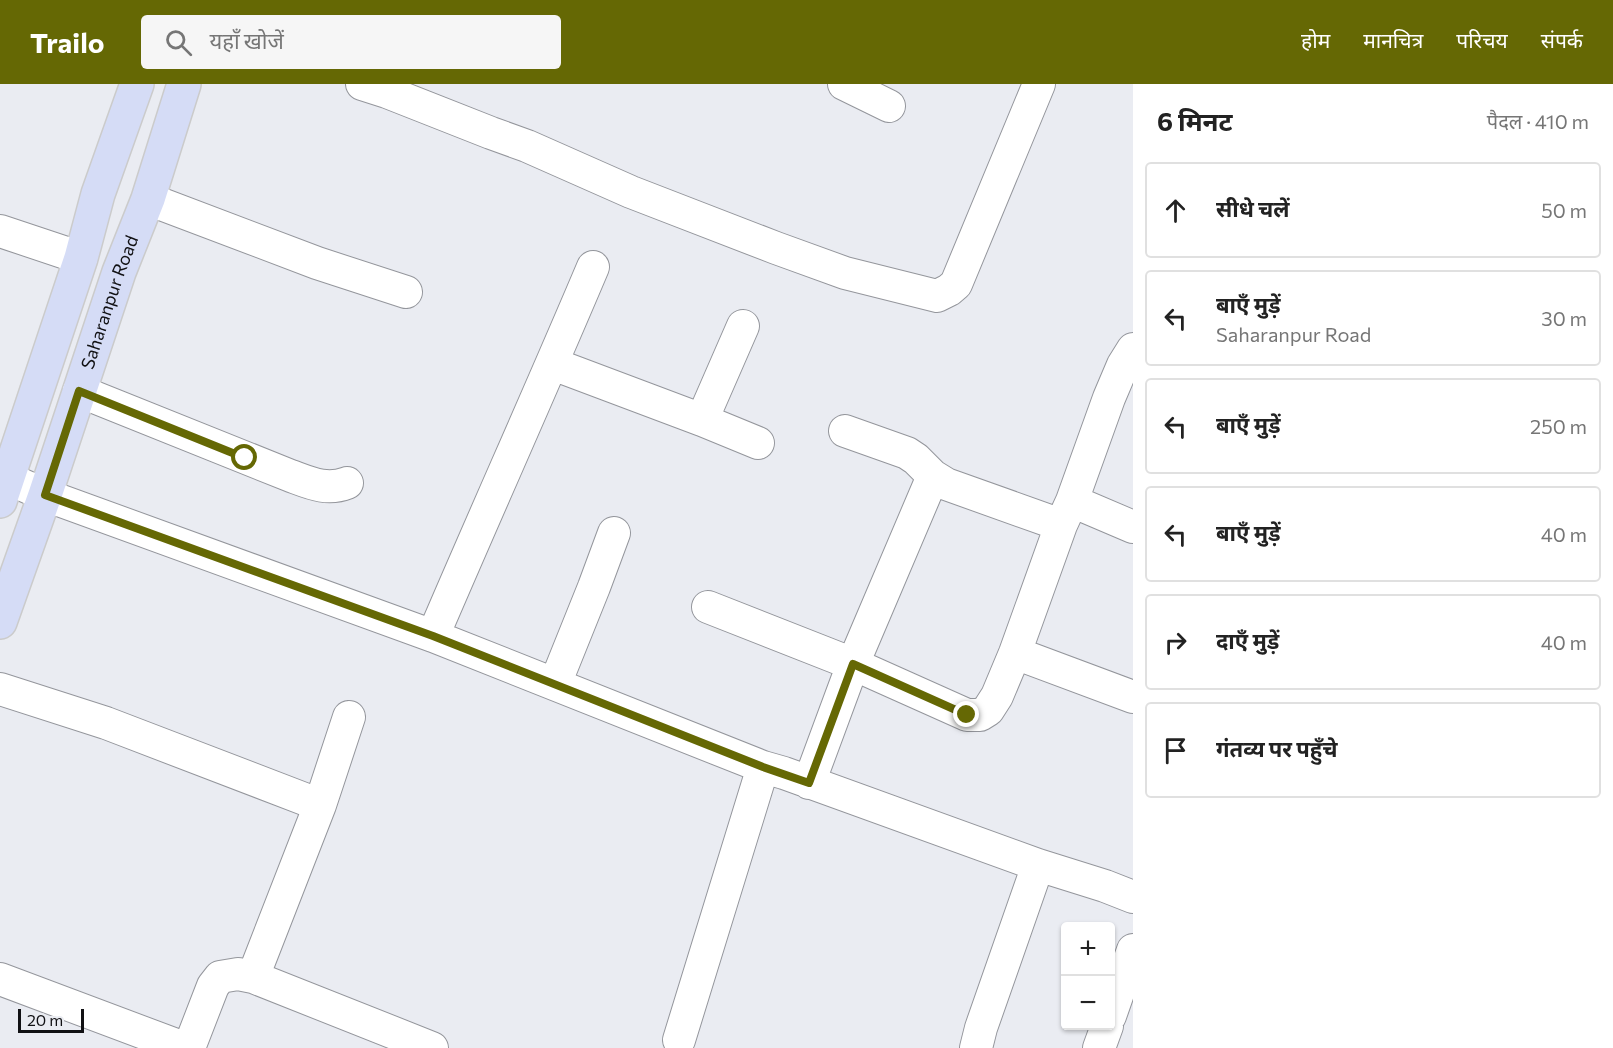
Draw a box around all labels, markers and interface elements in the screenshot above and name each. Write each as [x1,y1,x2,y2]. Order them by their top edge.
search box [141,15,561,69]
text: Trailo [30,25,105,59]
icon: search [162,26,195,59]
text: यहाँ खोजें [210,27,284,54]
text: होम [1301,27,1330,52]
text: मानचित्र [1363,27,1423,52]
text: परिचय [1456,27,1508,52]
text: संपर्क [1541,27,1583,52]
text: 6 मिनट [1157,105,1233,136]
text: पैदल · 410 m [1487,109,1589,133]
icon: ahead [1159,194,1192,227]
text: सीधे चलें [1216,195,1290,222]
text: 50 m [1541,198,1587,222]
street label: Saharanpur Road [76,232,142,372]
text: बाएँ मुड़ें [1216,291,1281,318]
icon: left [1159,302,1192,335]
text: 30 m [1541,306,1587,330]
text: Saharanpur Road [1216,322,1371,346]
icon: left [1159,410,1192,443]
text: बाएँ मुड़ें [1216,411,1281,438]
text: 250 m [1530,414,1587,438]
route start [231,444,257,470]
icon: left [1159,518,1192,551]
text: बाएँ मुड़ें [1216,519,1281,546]
text: 40 m [1541,522,1587,546]
icon: right [1159,626,1192,659]
text: दाएँ मुड़ें [1216,627,1279,654]
text: 40 m [1541,630,1587,654]
route end [953,701,979,727]
icon: arrive [1159,734,1192,767]
text: गंतव्य पर पहुँचे [1216,735,1338,762]
map controls [1061,922,1115,1030]
button: + [1061,922,1115,976]
button: − [1061,976,1115,1030]
scale bar [18,1006,84,1034]
text: 20 m [27,1010,63,1029]

